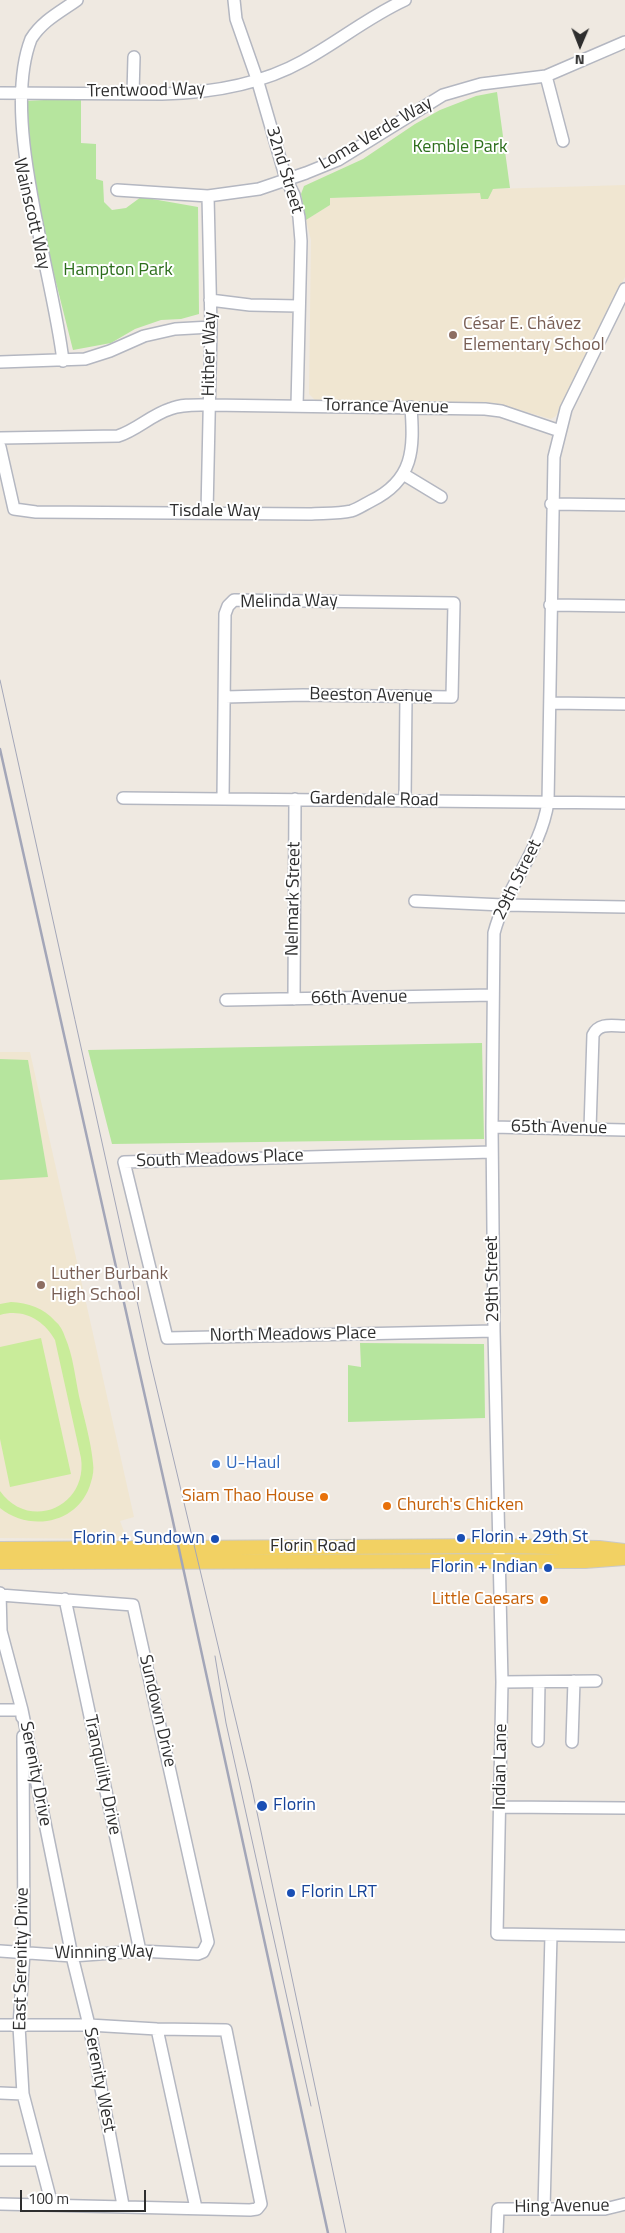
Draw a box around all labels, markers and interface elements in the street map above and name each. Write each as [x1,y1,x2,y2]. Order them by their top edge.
north arrow [555,20,605,70]
text: N [575,50,585,71]
street label: Trentwood Way [87,79,205,103]
street label: Loma Verde Way [316,93,436,175]
street label: 32nd Street [261,124,307,216]
park label: Kemble Park [412,137,508,159]
street label: Wainscott Way [8,156,54,272]
park label: Hampton Park [63,260,173,282]
street label: Hither Way [198,311,222,397]
place label: César E. Chávez Elementary School [463,314,605,356]
marker: César E. Chávez Elementary School [447,329,459,341]
street label: Torrance Avenue [323,395,449,419]
street label: Tisdale Way [170,501,260,523]
street label: Melinda Way [240,590,338,614]
street label: Beeston Avenue [309,684,433,708]
street label: Gardendale Road [309,788,439,812]
street label: 29th Street [489,836,547,924]
street label: Nelmark Street [282,842,306,956]
street label: 66th Avenue [311,986,407,1010]
street label: 65th Avenue [511,1116,607,1140]
street label: South Meadows Place [136,1145,304,1173]
street label: 29th Street [481,1236,505,1322]
place label: Luther Burbank High School [51,1264,168,1306]
marker: Luther Burbank High School [35,1279,47,1291]
street label: North Meadows Place [210,1323,376,1347]
place label: U-Haul [226,1453,280,1475]
marker: U-Haul [210,1458,222,1470]
place label: Siam Thao House [182,1486,314,1508]
marker: Siam Thao House [318,1491,330,1503]
place label: Church's Chicken [397,1495,524,1517]
marker: Church's Chicken [381,1500,393,1512]
place label: Florin + 29th St [471,1527,588,1549]
place label: Florin + Sundown [73,1528,205,1550]
marker: Florin + 29th St [455,1532,467,1544]
marker: Florin + Sundown [209,1533,221,1545]
street label: Florin Road [270,1536,356,1558]
place label: Florin + Indian [431,1557,538,1579]
marker: Florin + Indian [542,1562,554,1574]
place label: Little Caesars [432,1589,534,1611]
marker: Little Caesars [538,1594,550,1606]
street label: Sundown Drive [134,1653,180,1769]
street label: Tranquility Drive [79,1713,125,1837]
street label: Serenity Drive [14,1720,56,1828]
street label: Indian Lane [489,1724,513,1810]
place label: Florin [273,1795,316,1817]
marker: Florin [255,1799,269,1813]
place label: Florin LRT [301,1882,377,1904]
street label: East Serenity Drive [10,1887,34,2031]
marker: Florin LRT [285,1887,297,1899]
street label: Winning Way [54,1941,154,1965]
street label: Serenity West [78,2026,120,2134]
scale bar [22,2180,149,2212]
text: 100 m [28,2187,69,2210]
street label: Hing Avenue [514,2195,610,2219]

